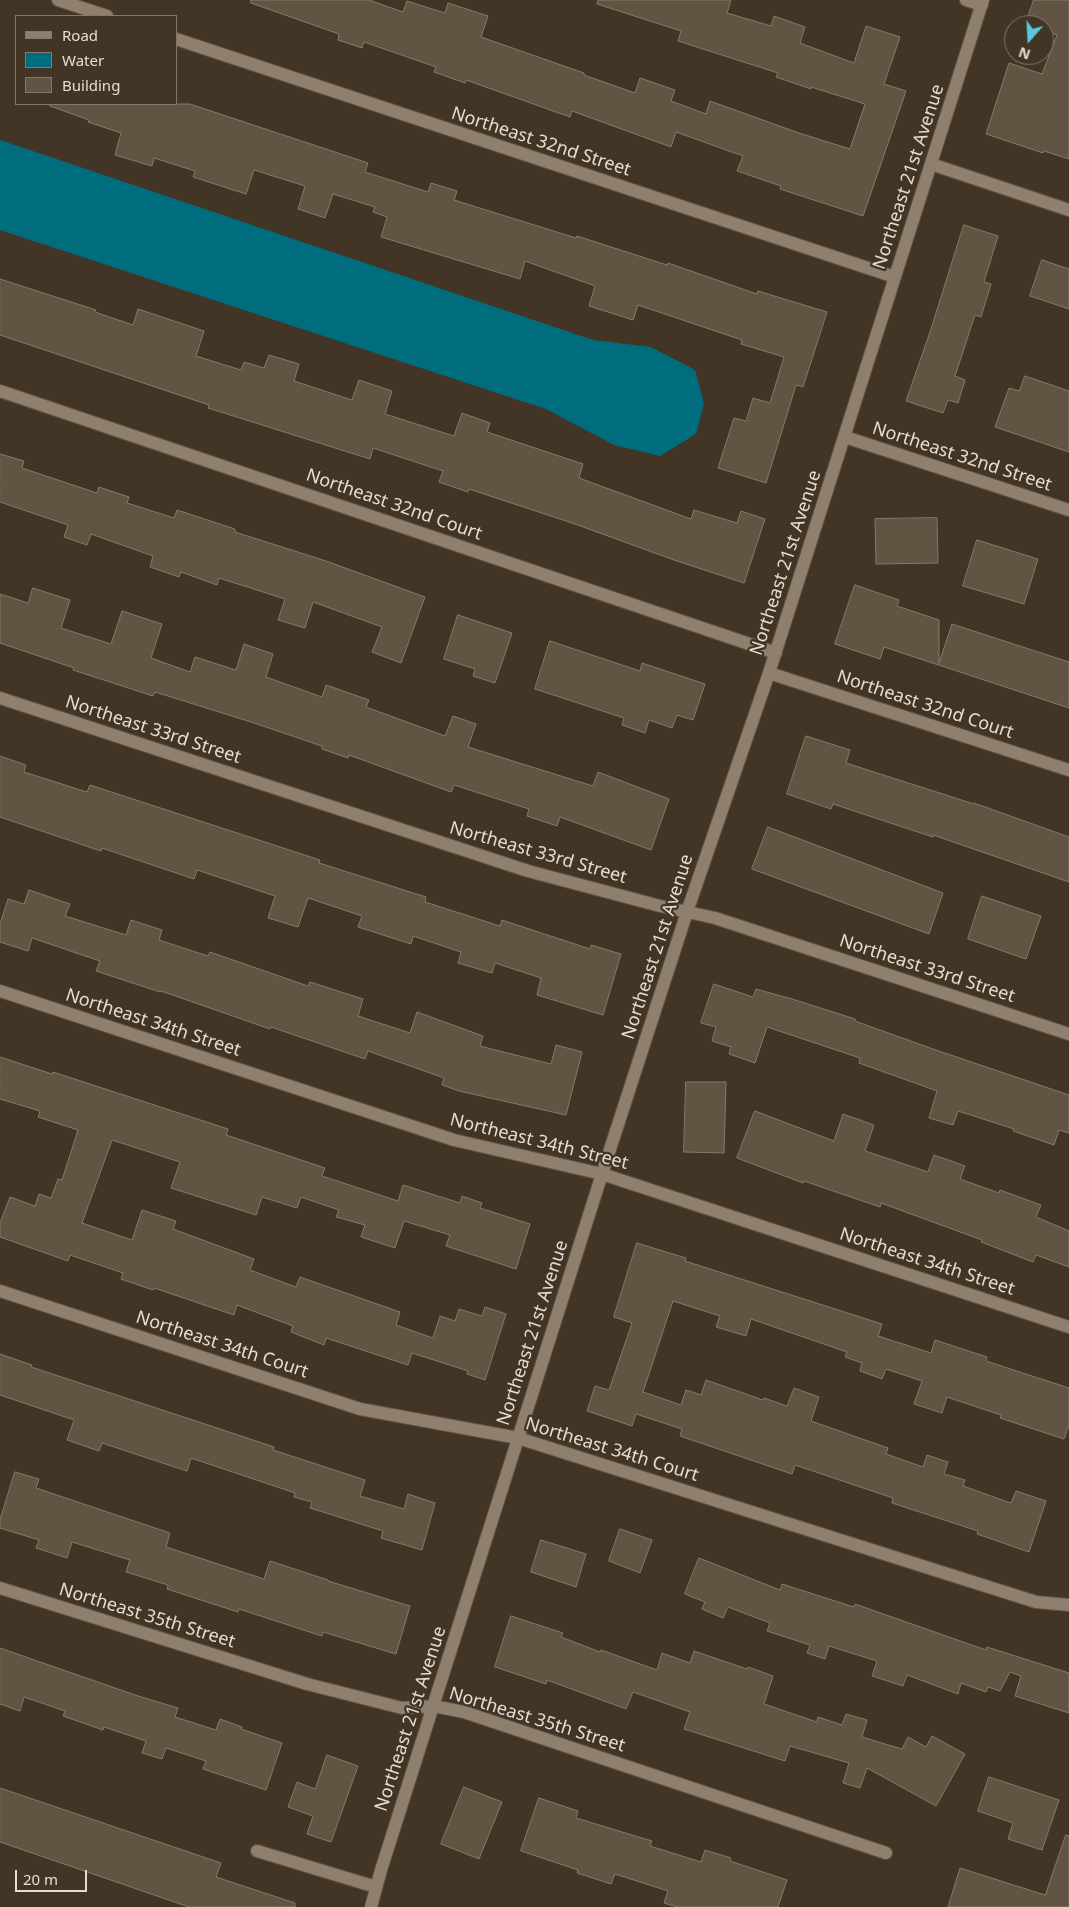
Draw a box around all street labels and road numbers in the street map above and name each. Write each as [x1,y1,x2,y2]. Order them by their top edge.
street label: Northeast 21st Avenue [869,82,949,272]
street label: Northeast 32nd Street [449,103,633,181]
street label: Northeast 32nd Street [870,418,1054,496]
street label: Northeast 32nd Court [303,465,485,545]
street label: Northeast 21st Avenue [746,468,826,658]
street label: Northeast 32nd Court [834,666,1016,744]
street label: Northeast 33rd Street [62,691,244,769]
street label: Northeast 33rd Street [447,817,629,889]
street label: Northeast 21st Avenue [618,852,698,1042]
street label: Northeast 33rd Street [836,930,1018,1008]
street label: Northeast 34th Street [63,984,243,1062]
street label: Northeast 34th Street [448,1109,630,1175]
street label: Northeast 34th Street [837,1223,1017,1301]
street label: Northeast 21st Avenue [493,1238,573,1428]
street label: Northeast 34th Court [133,1307,311,1383]
street label: Northeast 34th Court [523,1413,701,1487]
street label: Northeast 35th Street [56,1579,238,1653]
street label: Northeast 21st Avenue [371,1624,451,1814]
street label: Northeast 35th Street [446,1683,628,1757]

